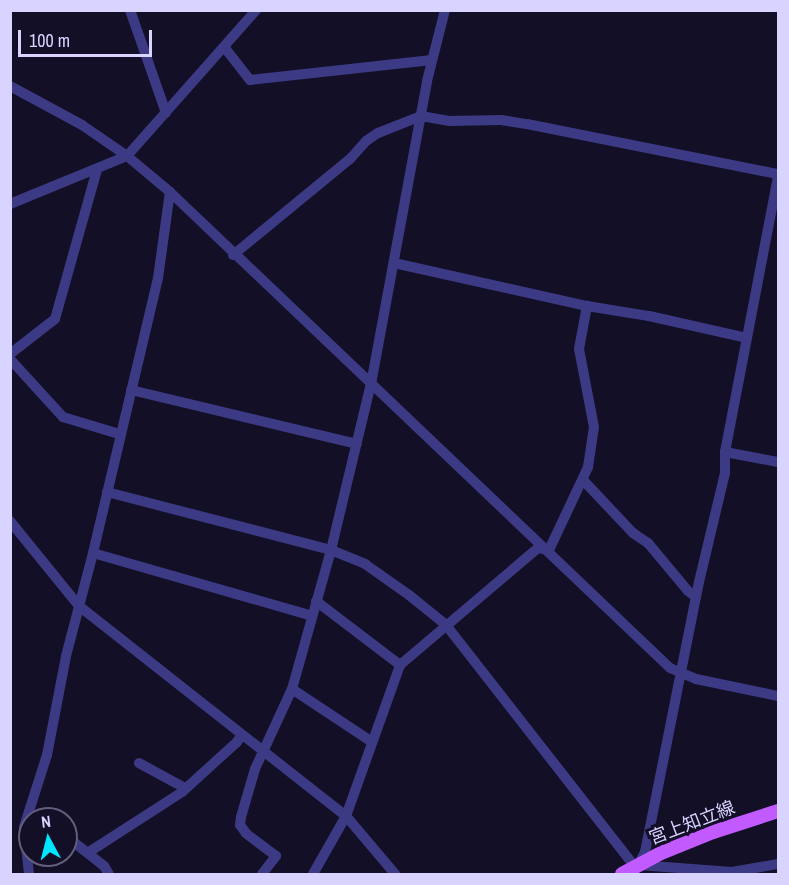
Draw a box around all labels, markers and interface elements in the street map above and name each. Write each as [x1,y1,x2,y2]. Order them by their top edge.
scale bar [21,18,154,56]
text: 100 m [29,28,70,53]
street label: 宮上知立線 [646,797,738,849]
north arrow [18,807,78,867]
text: N [40,810,52,833]

